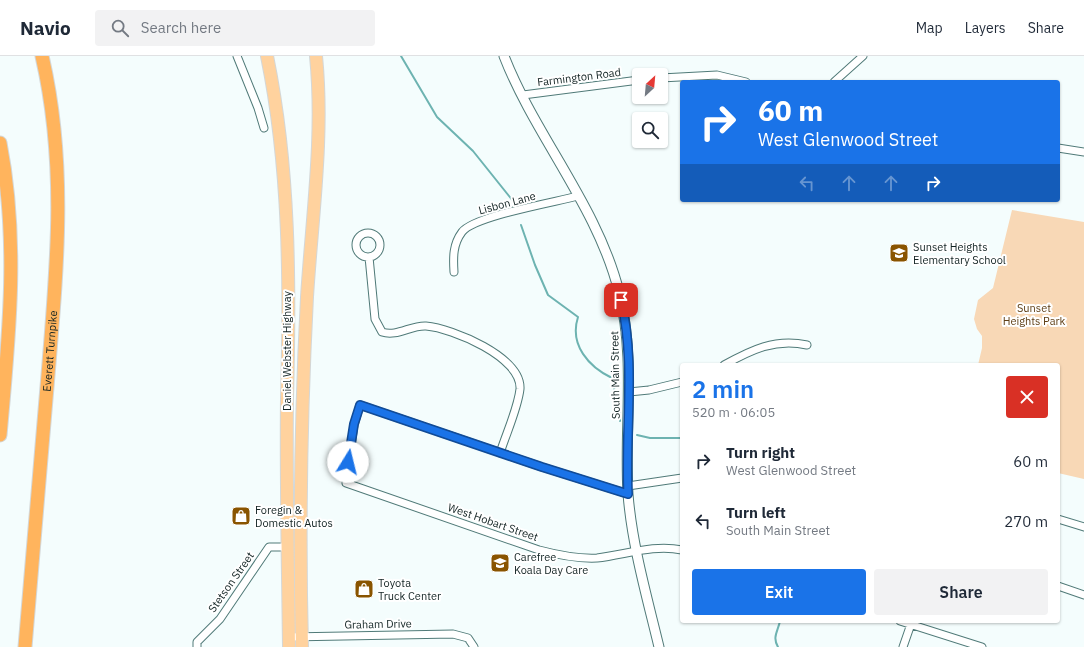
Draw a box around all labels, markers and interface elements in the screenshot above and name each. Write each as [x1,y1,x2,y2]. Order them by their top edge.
search box [95,10,375,46]
text: Navio [20,16,71,40]
icon: search [109,17,131,39]
text: Search here [141,18,221,37]
text: Map [916,19,943,37]
text: Layers [965,19,1006,37]
text: Share [1028,19,1064,37]
street label: Farmington Road [536,65,622,89]
north arrow [632,68,668,104]
map controls [632,68,668,148]
text: 60 m [758,92,823,129]
icon: right [692,96,744,148]
button: search [632,112,668,148]
text: West Glenwood Street [758,128,938,151]
icon: left [796,172,818,194]
icon: ahead [838,172,860,194]
icon: ahead [880,172,902,194]
icon: right [922,172,944,194]
street label: Lisbon Lane [477,189,537,217]
place label: Sunset Heights Elementary School [913,240,1006,267]
school or university icon: Sunset Heights Elementary School [888,242,910,264]
pin [604,283,638,317]
icon: arrive [610,289,632,311]
street label: Daniel Webster Highway [280,291,294,411]
park label: Sunset Heights Park [1003,301,1066,328]
street label: Everett Turnpike [40,310,60,392]
street label: South Main Street [607,331,623,419]
text: 2 min [692,373,754,405]
button: close [1006,376,1048,418]
text: 520 m · 06:05 [692,404,775,421]
position arrow [327,441,369,483]
text: Turn right [726,443,795,462]
icon: right [692,450,714,472]
text: 60 m [1013,452,1048,471]
text: West Glenwood Street [726,462,856,479]
street label: West Hobart Street [446,500,540,544]
place label: Foregin & Domestic Autos [255,503,333,530]
text: Turn left [726,503,786,522]
shop icon: Foregin & Domestic Autos [230,505,252,527]
icon: left [692,510,714,532]
text: 270 m [1004,512,1048,531]
text: South Main Street [726,522,830,539]
street label: Stetson Street [205,549,257,615]
place label: Carefree Koala Day Care [514,550,588,577]
school or university icon: Carefree Koala Day Care [489,552,511,574]
button: Exit [692,569,866,615]
button: Share [874,569,1048,615]
place label: Toyota Truck Center [378,576,441,603]
shop icon: Toyota Truck Center [353,578,375,600]
street label: Graham Drive [344,616,412,632]

